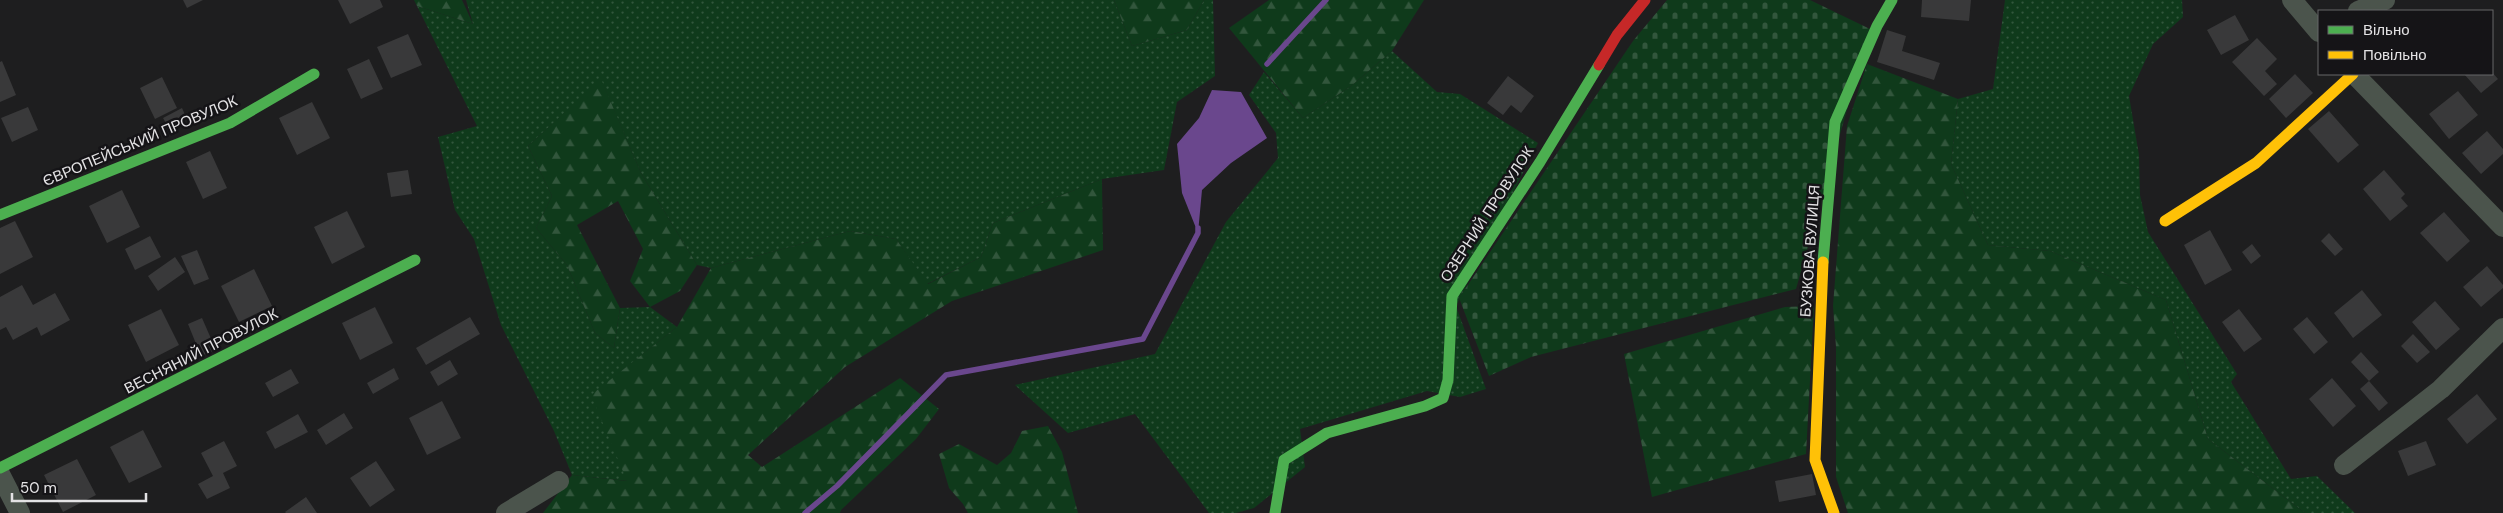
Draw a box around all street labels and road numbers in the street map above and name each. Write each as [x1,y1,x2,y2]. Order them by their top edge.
street label: ЄВРОПЕЙСЬКИЙ ПРОВУЛОК [40,91,241,191]
street label: ОЗЕРНИЙ ПРОВУЛОК [1436,142,1539,286]
street label: БУЗКОВА ВУЛИЦЯ [1795,184,1825,318]
street label: ВЕСНЯНИЙ ПРОВУЛОК [121,303,281,398]

